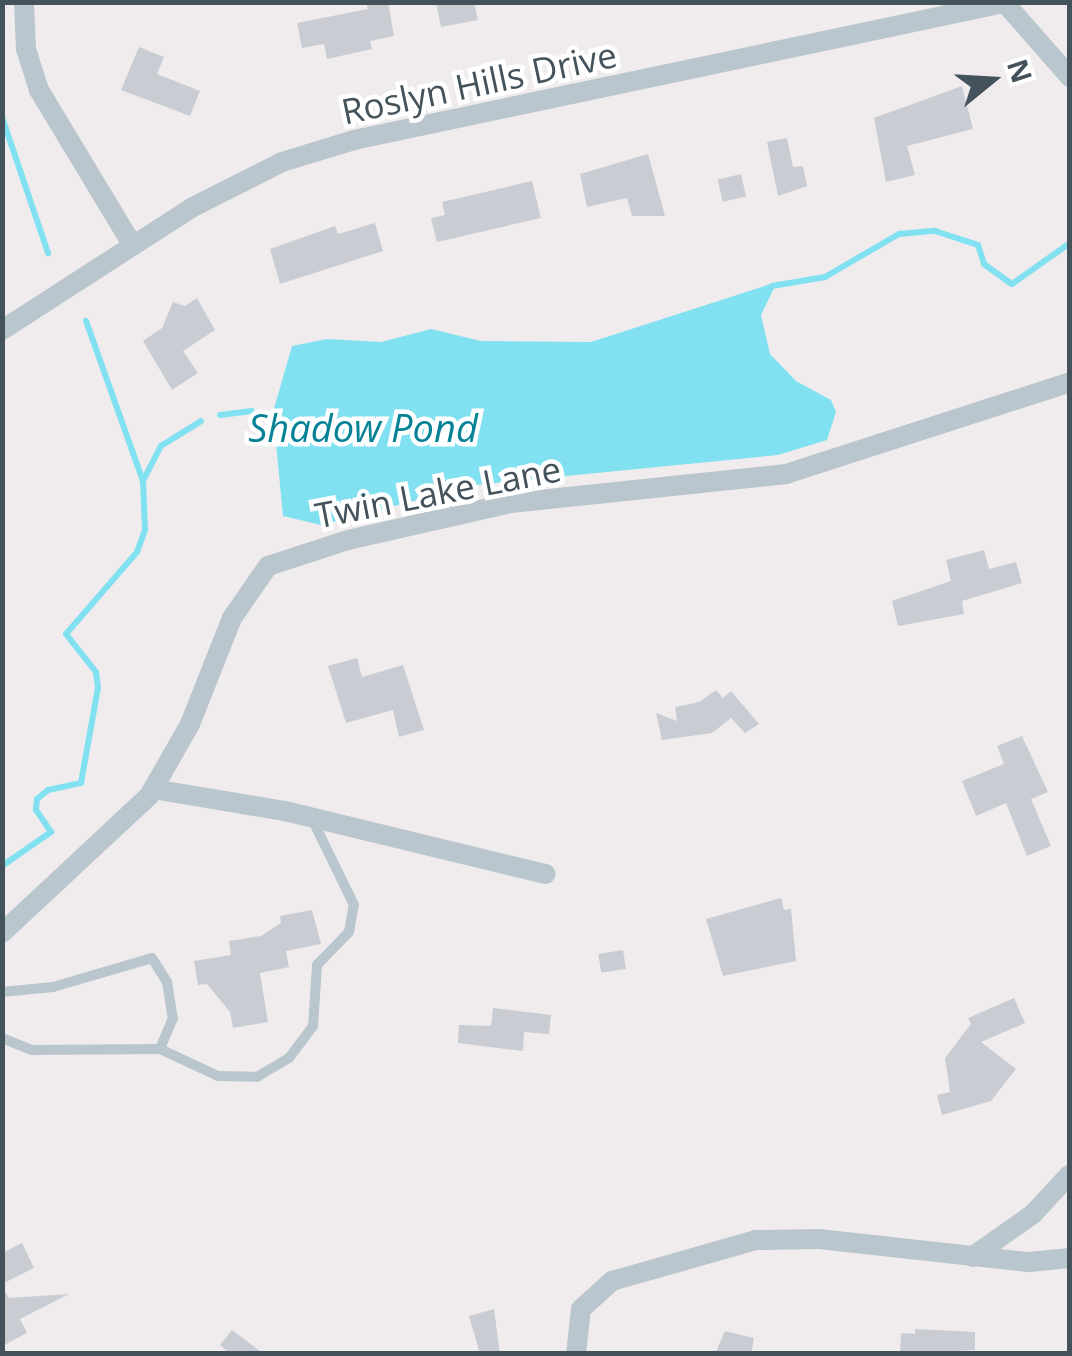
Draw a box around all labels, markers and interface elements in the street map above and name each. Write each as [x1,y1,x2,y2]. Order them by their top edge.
north arrow [942,30,1042,130]
street label: Roslyn Hills Drive [338,33,620,133]
text: N [999,54,1042,87]
water label: Shadow Pond [248,405,478,451]
street label: Twin Lake Lane [312,448,564,536]

